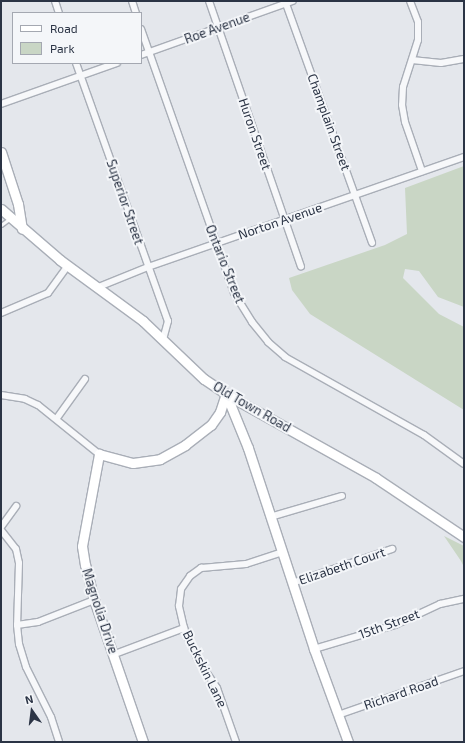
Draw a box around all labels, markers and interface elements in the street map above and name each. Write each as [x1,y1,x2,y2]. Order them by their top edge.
street label: Roe Avenue [182,9,252,47]
legend [12,12,142,64]
text: Road [50,21,78,35]
text: Park [50,41,75,55]
street label: Champlain Street [304,71,354,173]
street label: Huron Street [235,96,275,172]
street label: Superior Street [103,157,147,247]
street label: Norton Avenue [236,199,324,243]
street label: Ontario Street [202,223,248,305]
street label: Old Town Road [210,378,294,436]
street label: Elizabeth Court [297,544,387,588]
street label: Magnolia Drive [79,566,121,656]
street label: 15th Street [356,606,422,642]
street label: Buckskin Lane [180,628,230,710]
street label: Richard Road [362,673,440,713]
north arrow [12,691,52,731]
text: N [24,692,34,706]

